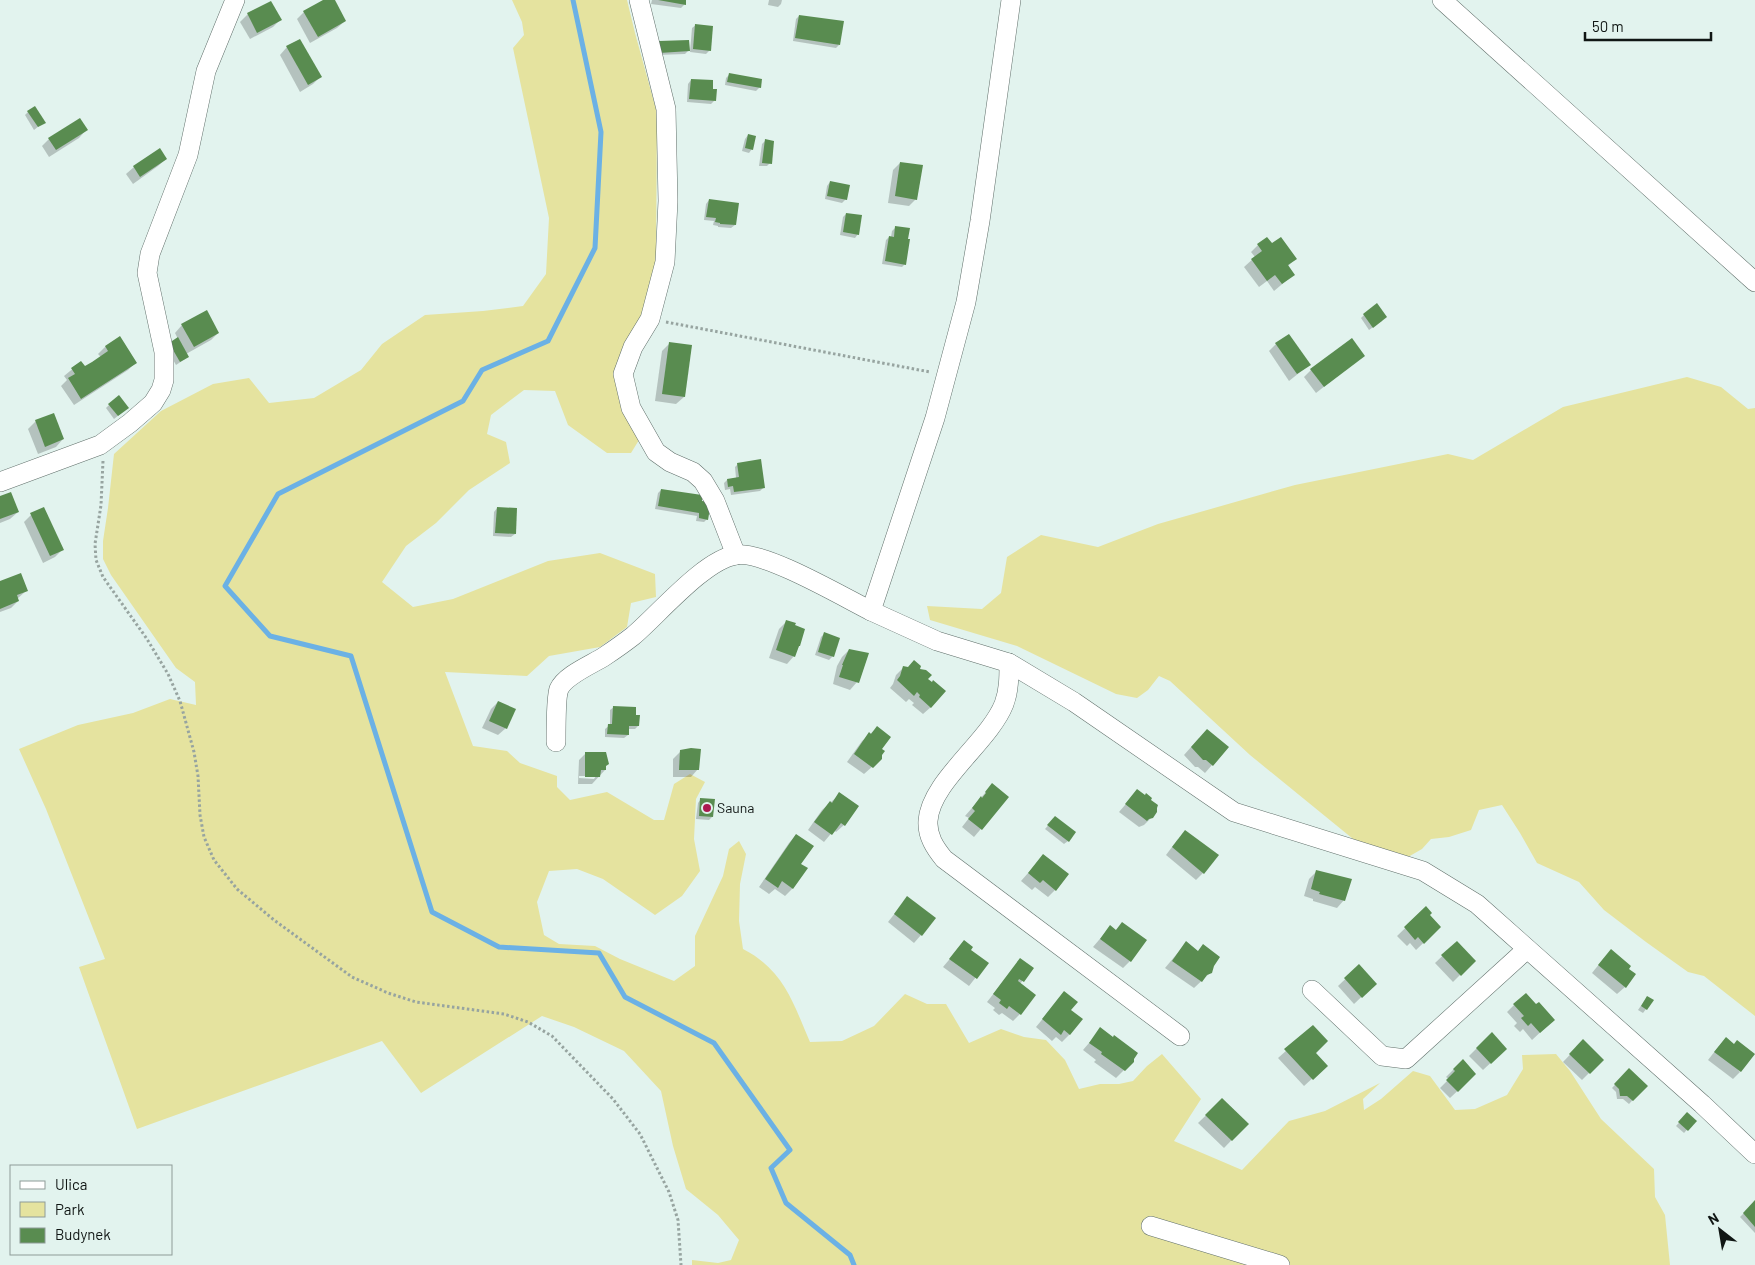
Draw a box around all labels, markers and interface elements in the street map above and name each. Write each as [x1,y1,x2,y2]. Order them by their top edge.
scale bar [1585,10,1711,42]
text: 50 m [1592,17,1624,35]
place label: Sauna [717,799,755,816]
marker: Sauna [701,802,713,814]
legend [10,1165,172,1255]
text: Ulica [55,1175,87,1193]
text: Park [55,1200,85,1218]
north arrow [1695,1205,1745,1255]
text: N [1705,1209,1721,1228]
text: Budynek [55,1225,111,1243]

